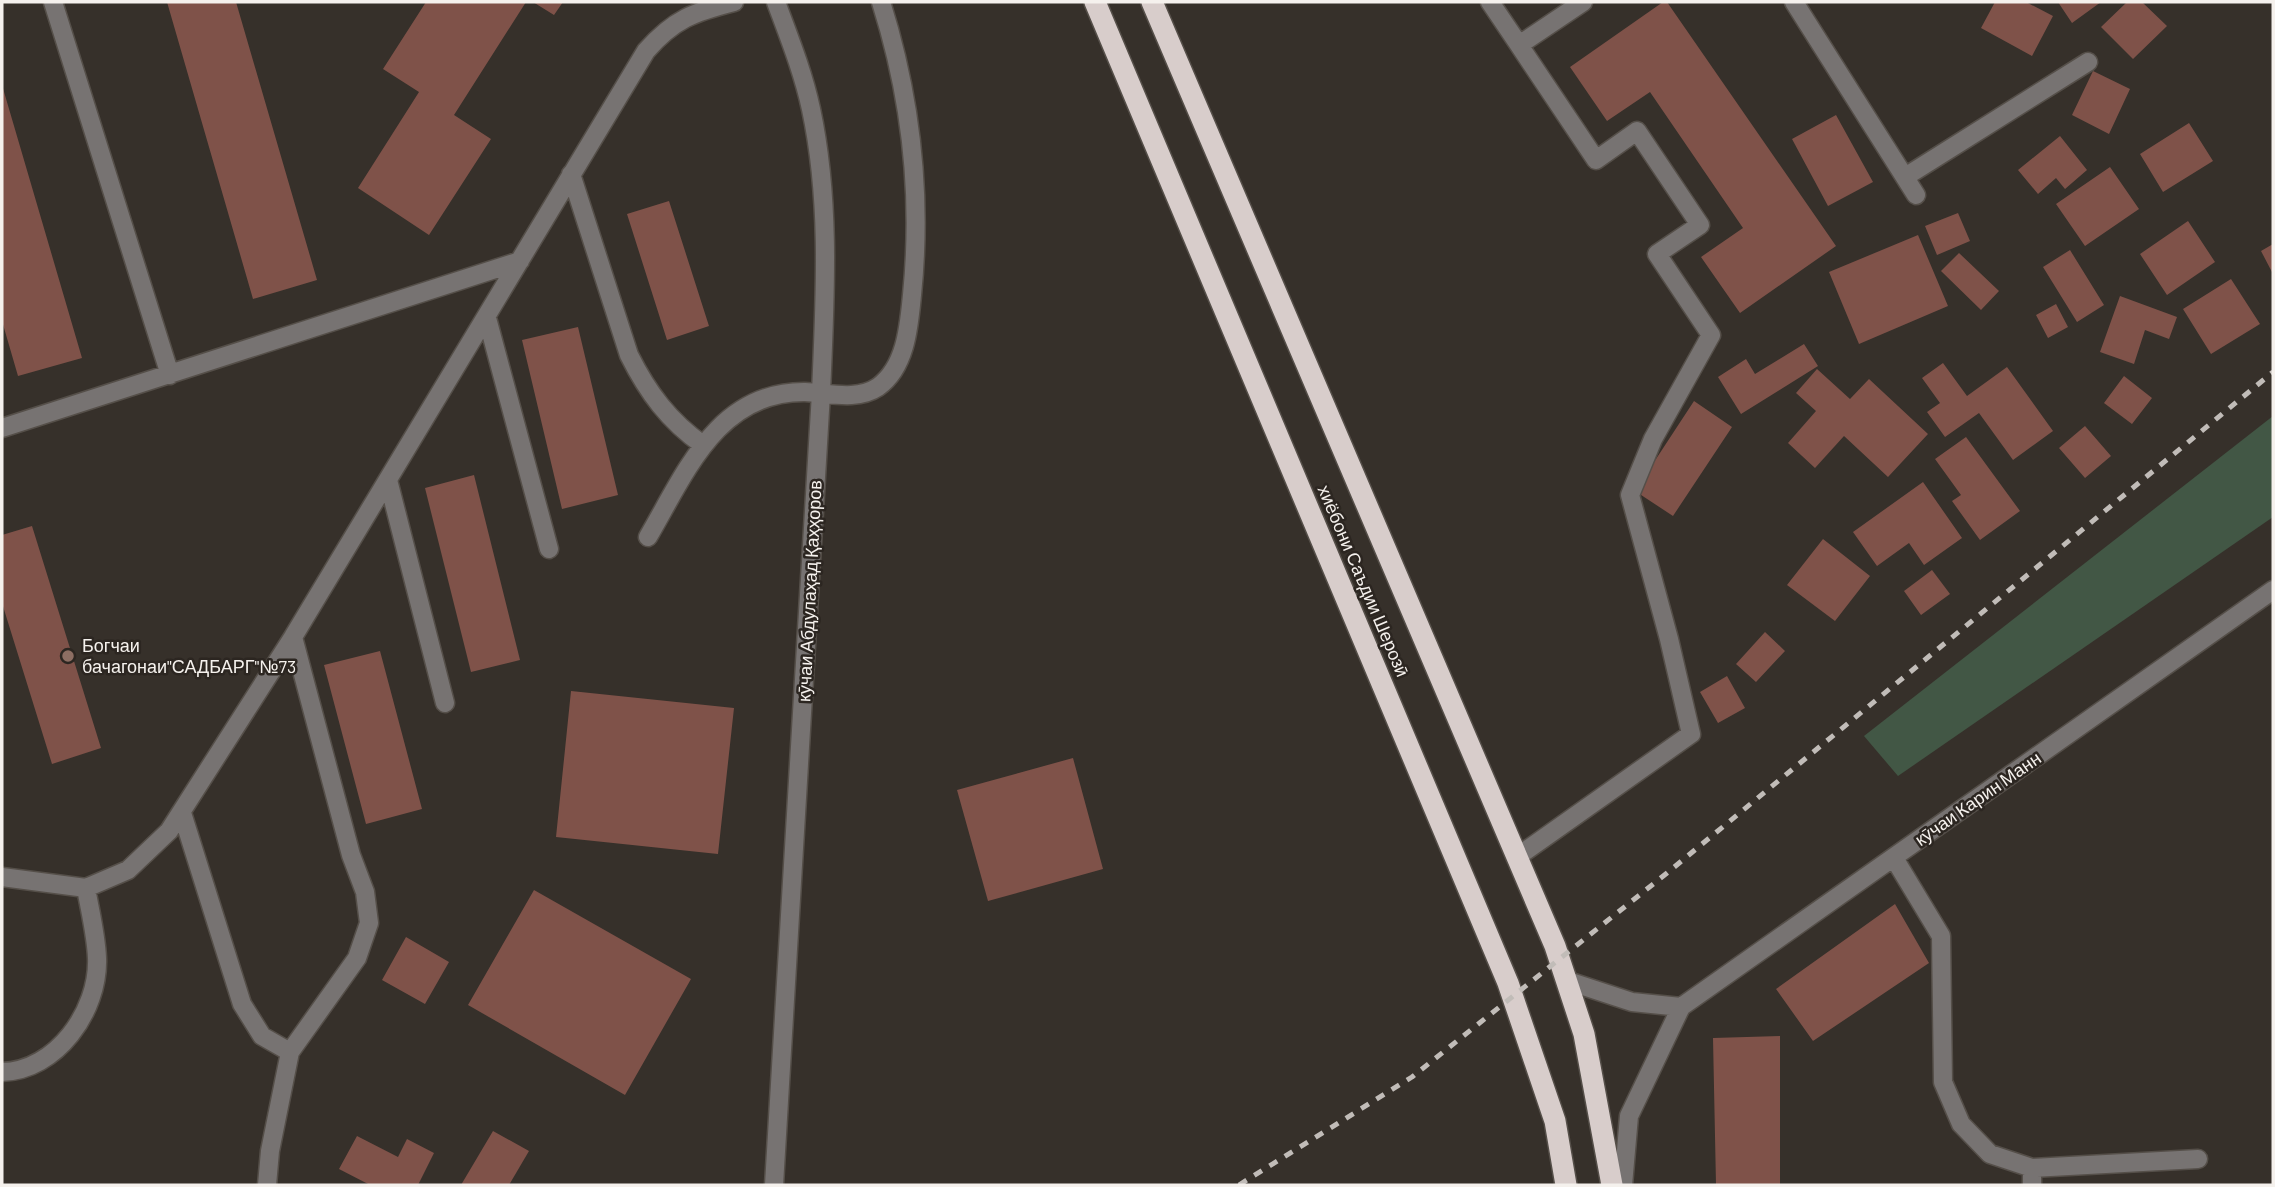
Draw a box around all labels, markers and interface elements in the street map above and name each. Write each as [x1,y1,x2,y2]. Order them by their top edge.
street label: кӯчаи Абдулаҳад Қаҳҳоров [792,479,826,703]
street label: хиёбони Саъдии Шерозӣ [1313,481,1414,680]
place label: Богчаи бачагонаи"САДБАРГ"№73 [82,634,296,677]
marker: Богчаи бачагонаи"САДБАРГ"№73 [60,648,76,664]
street label: кӯчаи Карин Манн [1910,746,2045,850]

